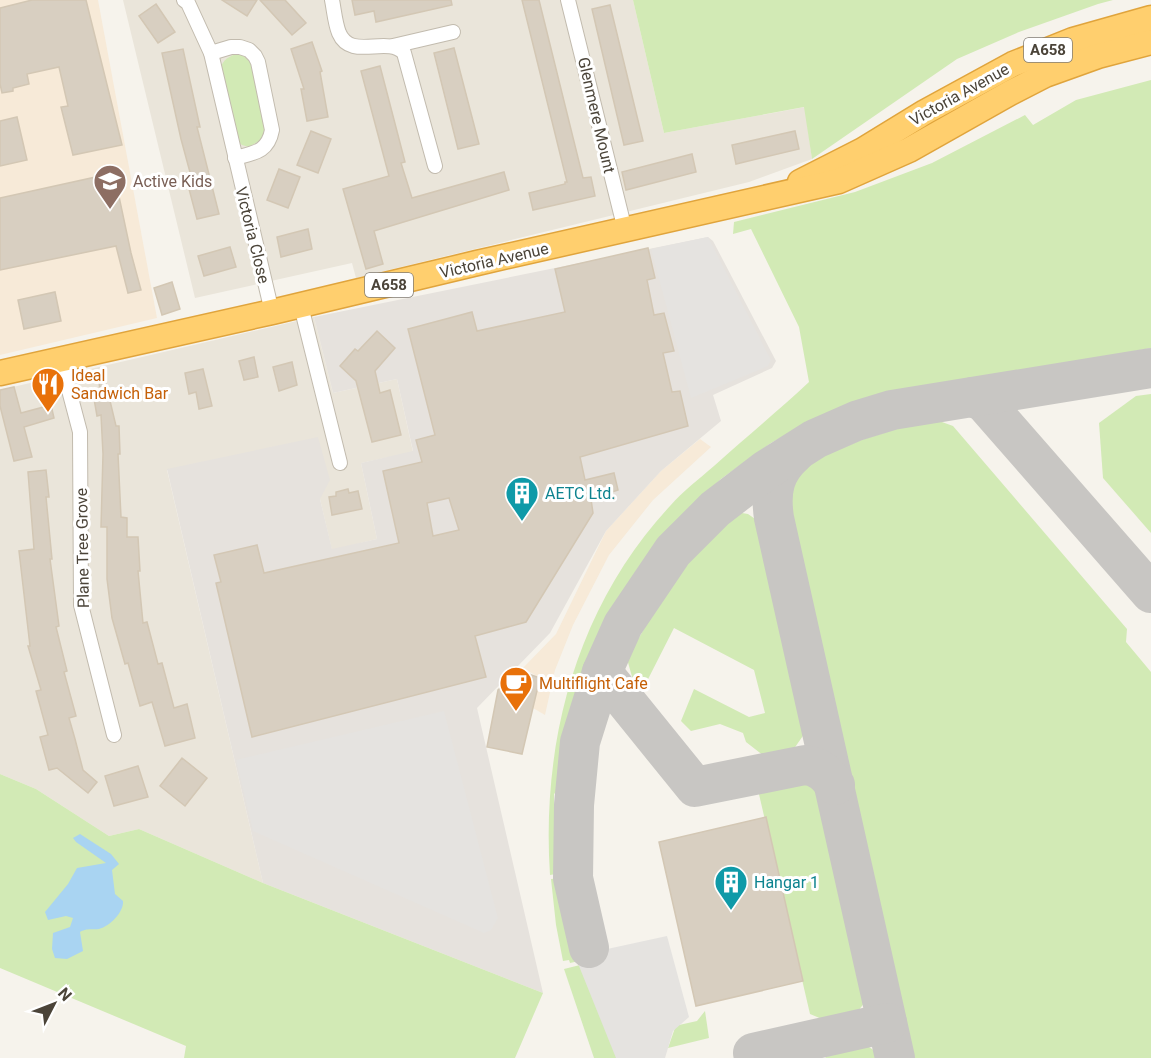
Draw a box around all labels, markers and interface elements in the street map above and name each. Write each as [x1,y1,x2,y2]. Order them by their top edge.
road number: A658 [1024,38,1072,62]
street label: Glenmere Mount [574,55,619,175]
street label: Victoria Avenue [906,59,1012,130]
school or university icon: Active Kids [92,163,128,210]
place label: Active Kids [133,172,212,191]
street label: Victoria Close [231,185,274,285]
street label: Victoria Avenue [438,239,550,282]
road number: A658 [365,273,413,297]
restaurant icon: Ideal Sandwich Bar [30,366,66,413]
place label: Ideal Sandwich Bar [71,366,169,403]
building icon: AETC Ltd. [504,475,540,522]
place label: AETC Ltd. [545,484,616,503]
street label: Plane Tree Grove [72,488,93,608]
cafe icon: Multiflight Cafe [498,665,534,712]
place label: Multiflight Cafe [539,674,648,693]
building icon: Hangar 1 [713,864,749,911]
place label: Hangar 1 [754,873,819,892]
north arrow [24,974,84,1034]
text: N [54,984,76,1005]

